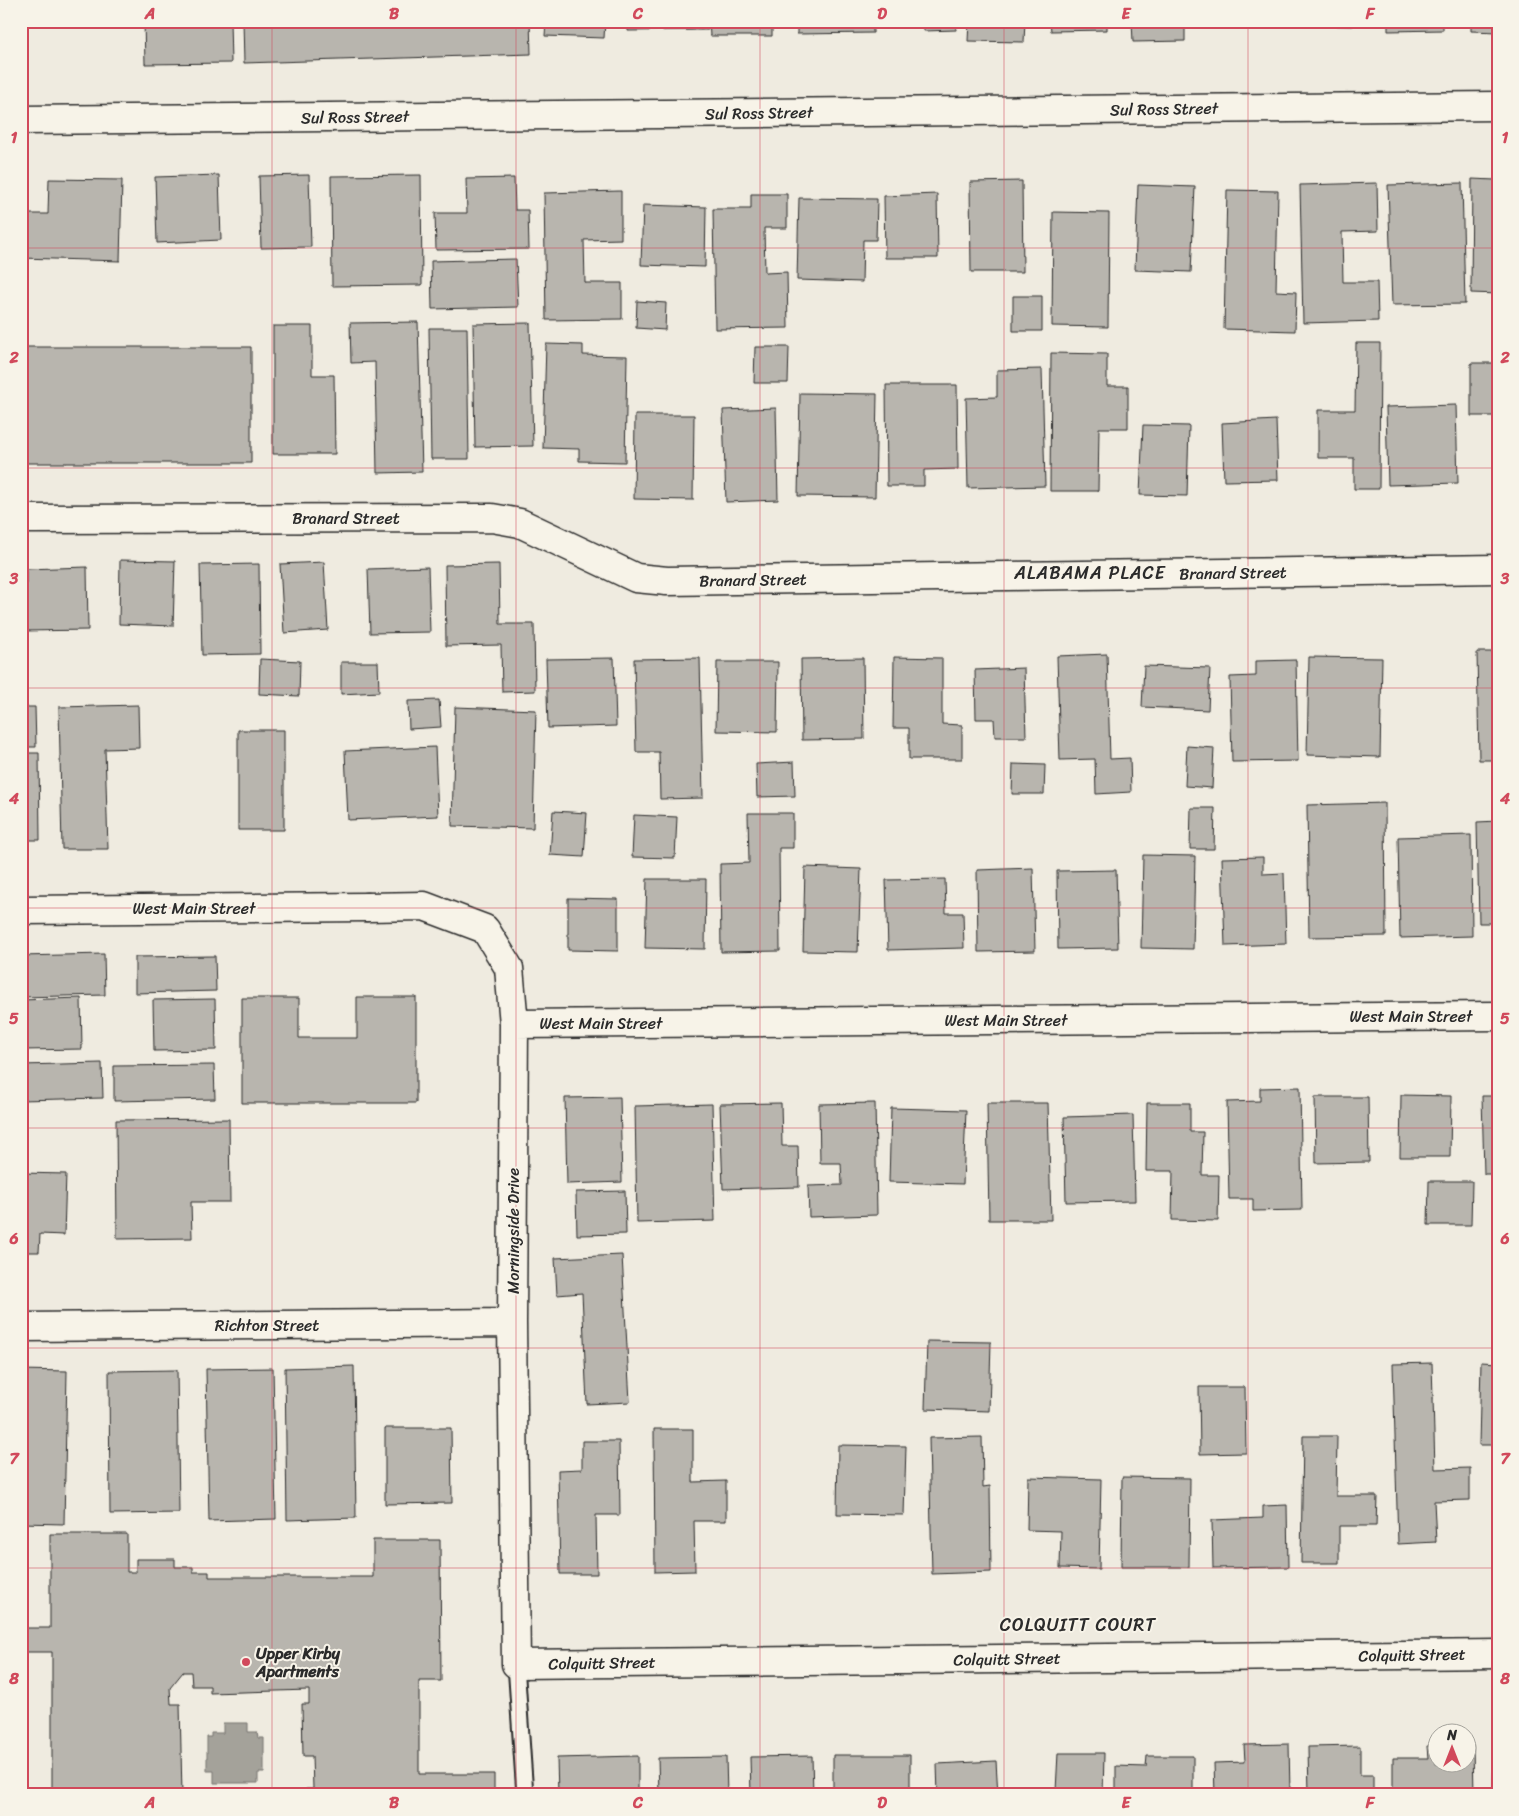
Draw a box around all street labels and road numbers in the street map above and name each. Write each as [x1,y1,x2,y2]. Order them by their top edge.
street label: Sul Ross Street [1110,94,1219,124]
street label: Sul Ross Street [705,98,814,128]
street label: Sul Ross Street [301,102,410,132]
street label: Branard Street [292,504,400,533]
street label: Branard Street [1179,558,1287,588]
street label: Branard Street [699,565,807,595]
street label: West Main Street [132,894,256,923]
street label: West Main Street [1349,1002,1473,1031]
street label: West Main Street [944,1006,1068,1035]
street label: West Main Street [539,1009,663,1038]
street label: Morningside Drive [499,1168,528,1294]
street label: Richton Street [215,1311,319,1340]
street label: Colquitt Street [1358,1640,1466,1670]
street label: Colquitt Street [953,1644,1061,1674]
street label: Colquitt Street [548,1648,656,1678]

